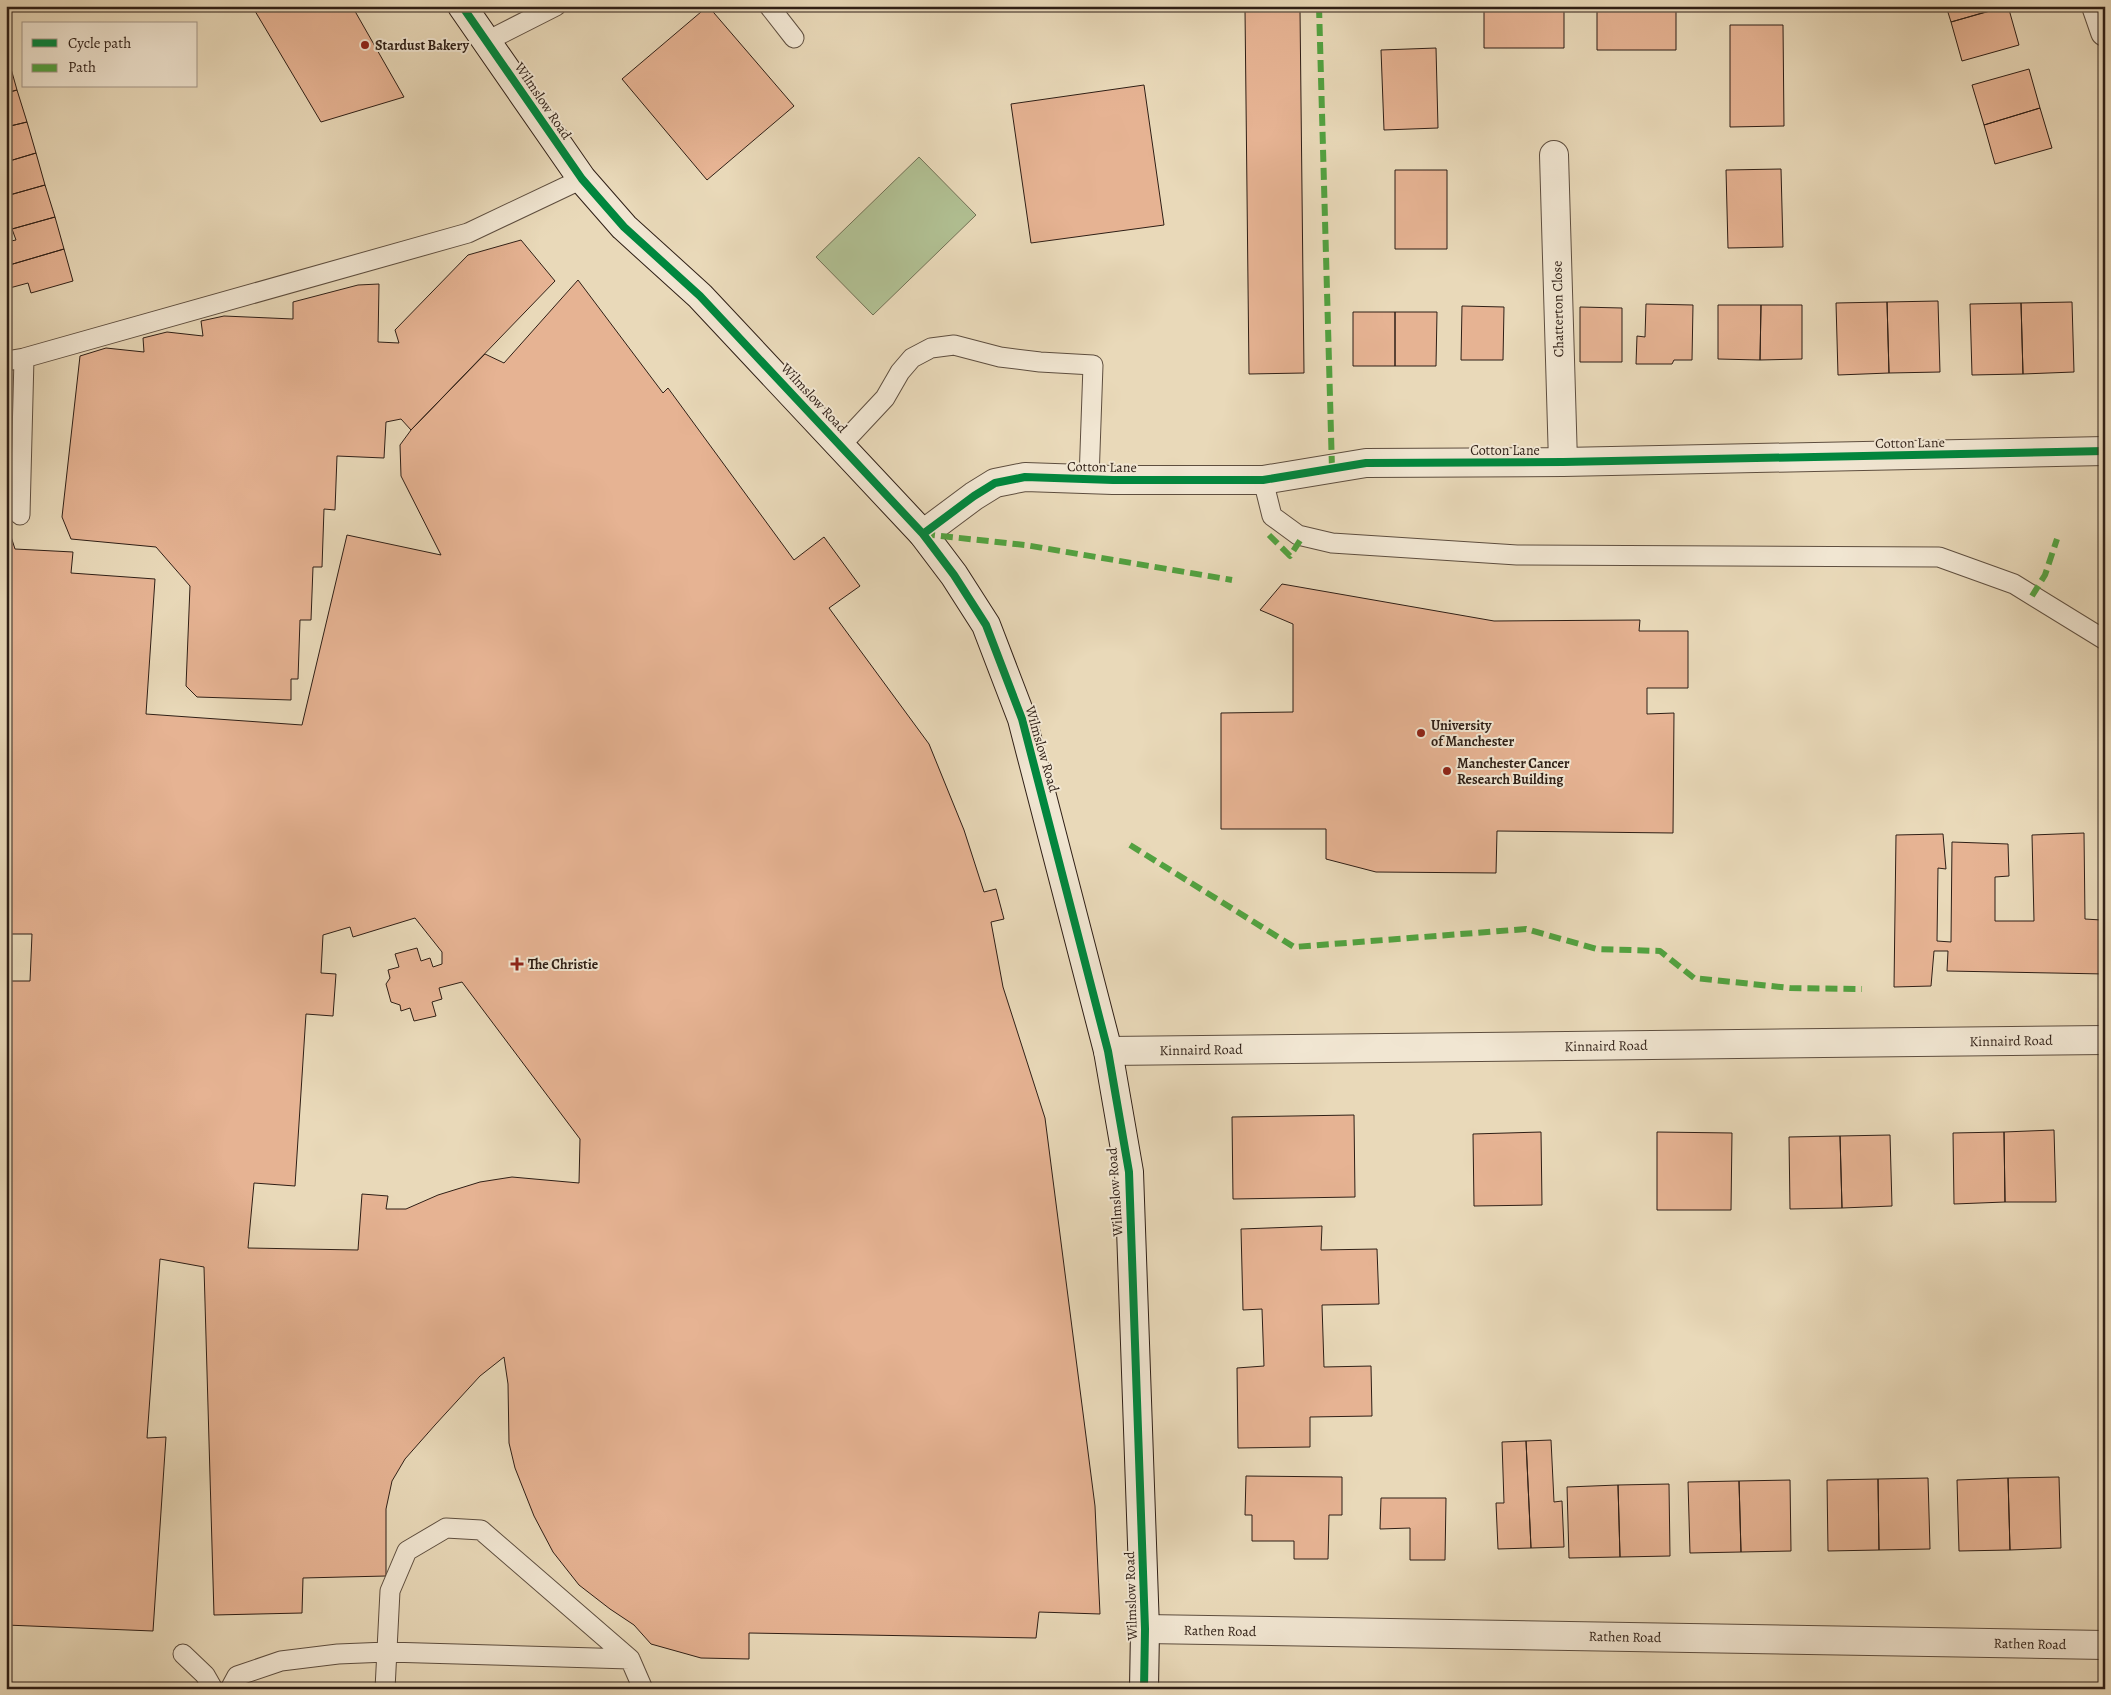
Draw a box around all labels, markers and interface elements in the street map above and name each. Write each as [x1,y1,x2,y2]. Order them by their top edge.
legend [22,22,198,88]
text: Cycle path [68,33,131,53]
place label: Stardust Bakery [375,36,469,55]
marker: Stardust Bakery [359,39,371,51]
text: Path [68,57,96,77]
street label: Wilmslow Road [510,58,576,144]
street label: Chatterton Close [1548,260,1568,358]
street label: Wilmslow Road [776,358,852,437]
street label: Cotton Lane [1875,433,1945,453]
street label: Cotton Lane [1470,441,1540,460]
street label: Cotton Lane [1067,457,1137,477]
street label: Wilmslow Road [1020,703,1064,795]
place label: University of Manchester [1431,716,1515,751]
marker: University of Manchester [1415,727,1427,739]
place label: Manchester Cancer Research Building [1457,754,1570,789]
marker: Manchester Cancer Research Building [1441,765,1453,777]
place label: The Christie [528,955,599,974]
marker: The Christie [510,957,524,971]
street label: Kinnaird Road [1969,1031,2053,1051]
street label: Kinnaird Road [1564,1036,1648,1056]
street label: Kinnaird Road [1159,1040,1243,1060]
street label: Wilmslow Road [1102,1146,1128,1238]
street label: Wilmslow Road [1120,1551,1142,1642]
street label: Rathen Road [1183,1621,1257,1641]
street label: Rathen Road [1588,1627,1662,1647]
street label: Rathen Road [1993,1634,2067,1654]

